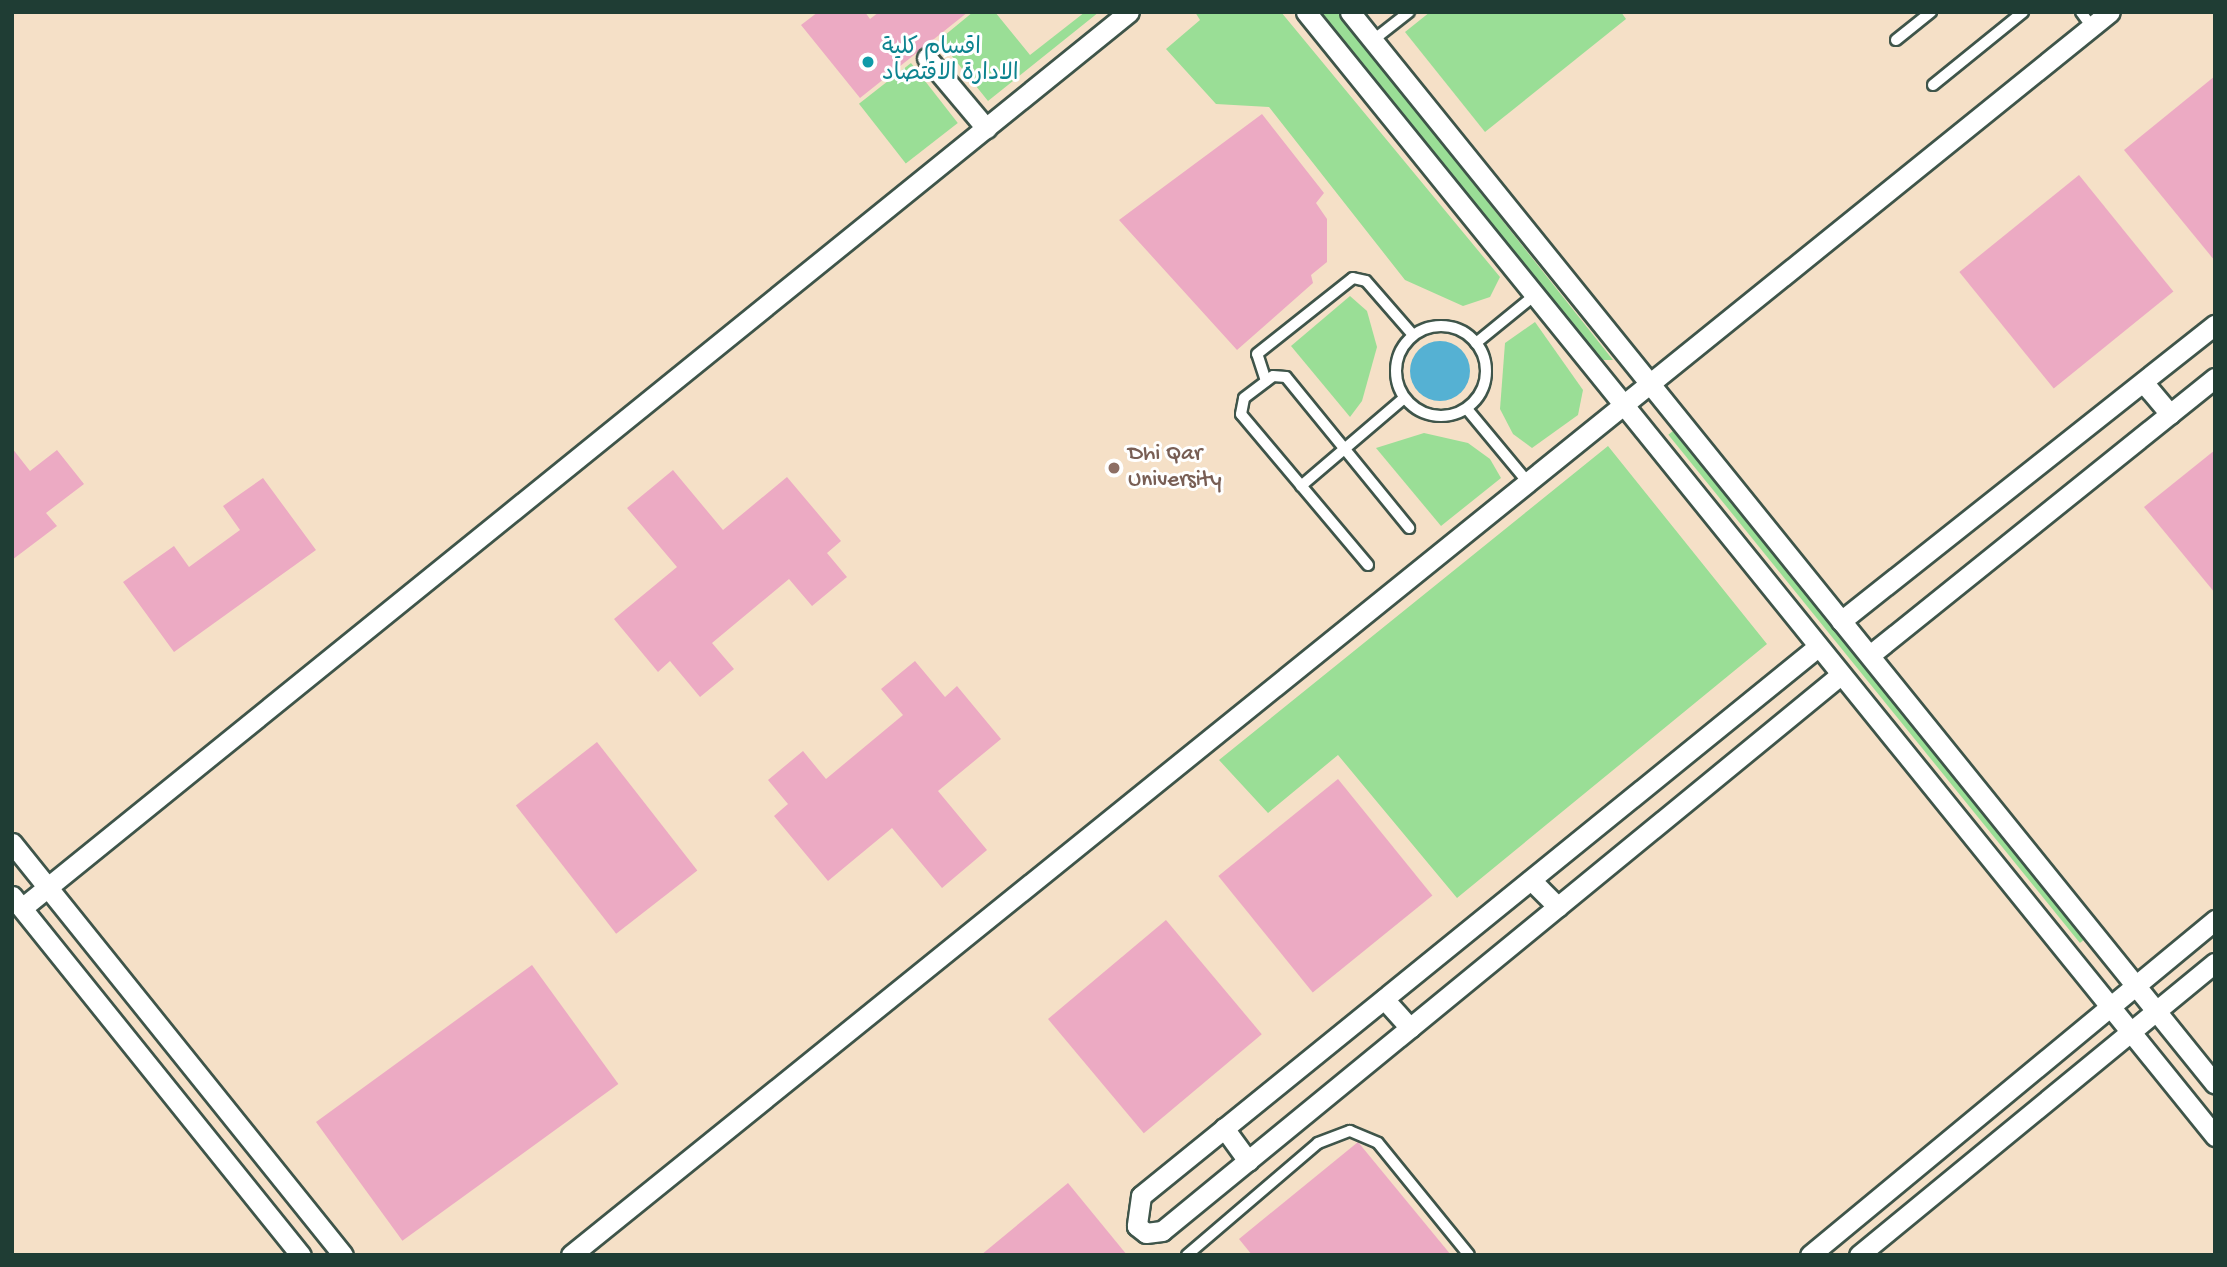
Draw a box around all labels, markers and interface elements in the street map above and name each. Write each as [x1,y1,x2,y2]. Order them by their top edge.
place label: اقسام كلية الادارة الاقتصاد [882,35,1019,89]
marker: اقسام كلية الادارة الاقتصاد [860,54,876,70]
place label: Dhi Qar University [1128,441,1222,495]
marker: Dhi Qar University [1106,460,1122,476]

